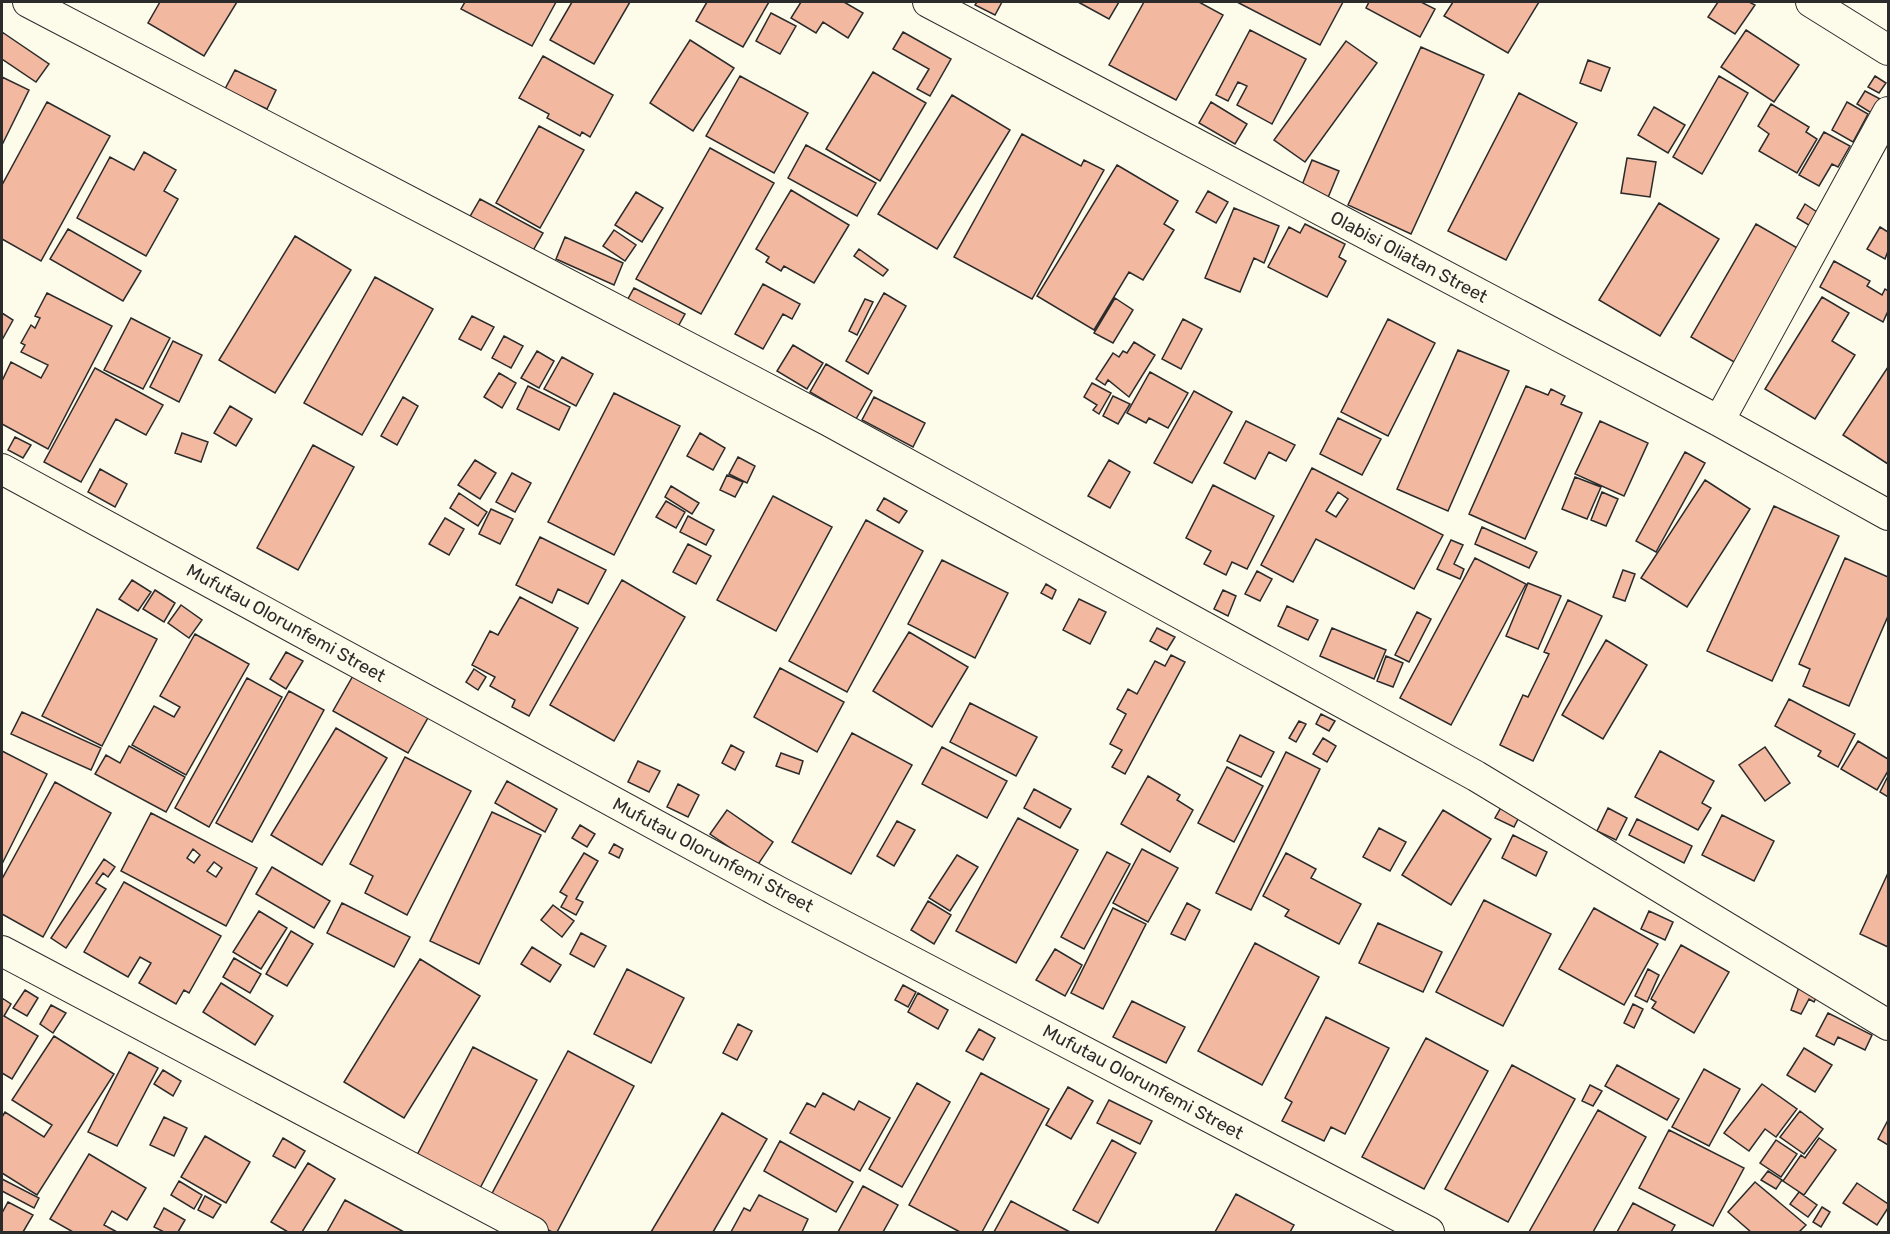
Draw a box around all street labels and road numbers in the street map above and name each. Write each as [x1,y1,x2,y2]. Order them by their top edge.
street label: Olabisi Oliatan Street [1327,206,1491,308]
street label: Mufutau Olorunfemi Street [183,559,389,687]
street label: Mufutau Olorunfemi Street [609,793,817,917]
street label: Mufutau Olorunfemi Street [1039,1020,1247,1144]

